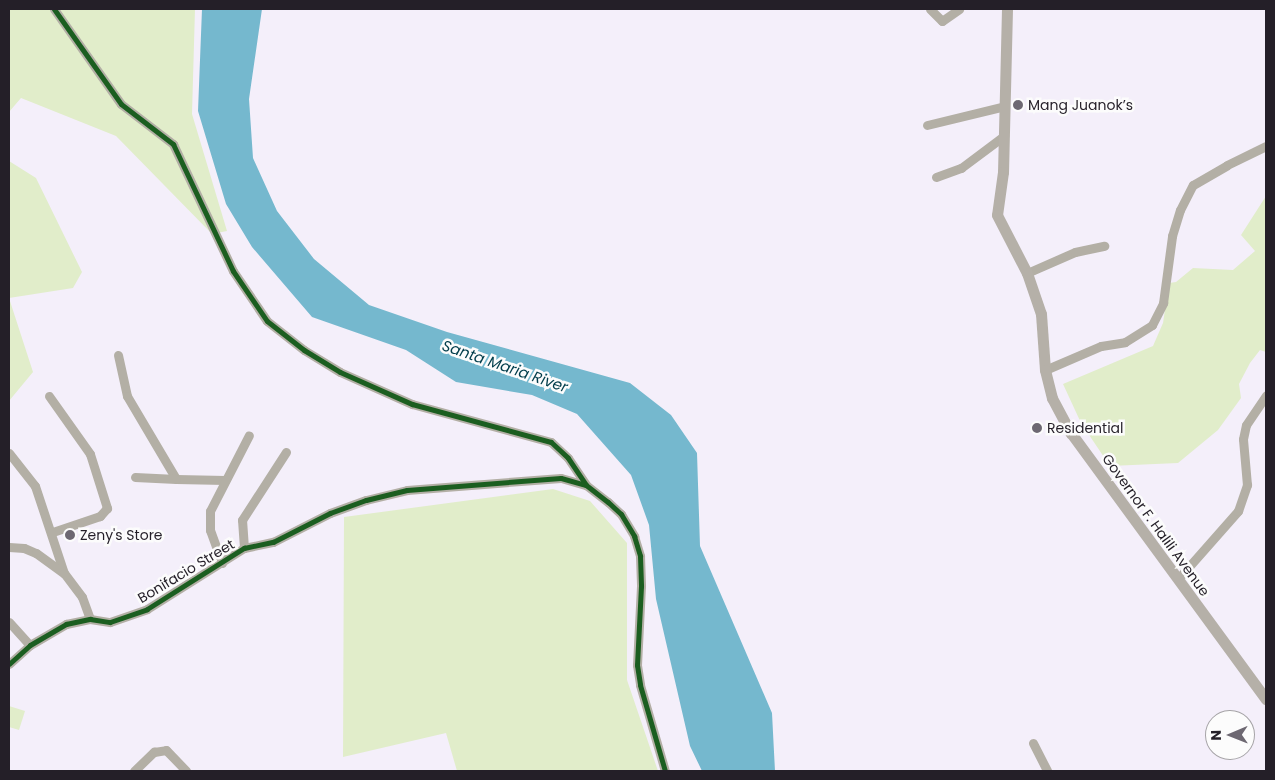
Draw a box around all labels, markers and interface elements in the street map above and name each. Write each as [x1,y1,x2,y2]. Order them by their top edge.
place label: Mang Juanok’s [1028,97,1133,113]
marker: Mang Juanok’s [1012,99,1024,111]
water label: Santa Maria River [440,336,570,396]
place label: Residential [1047,420,1123,436]
marker: Residential [1031,422,1043,434]
street label: Governor F. Halili Avenue [1099,451,1213,599]
place label: Zeny's Store [80,527,163,543]
marker: Zeny's Store [64,529,76,541]
street label: Bonifacio Street [135,536,237,606]
north arrow [1205,710,1255,760]
text: N [1206,730,1226,741]

